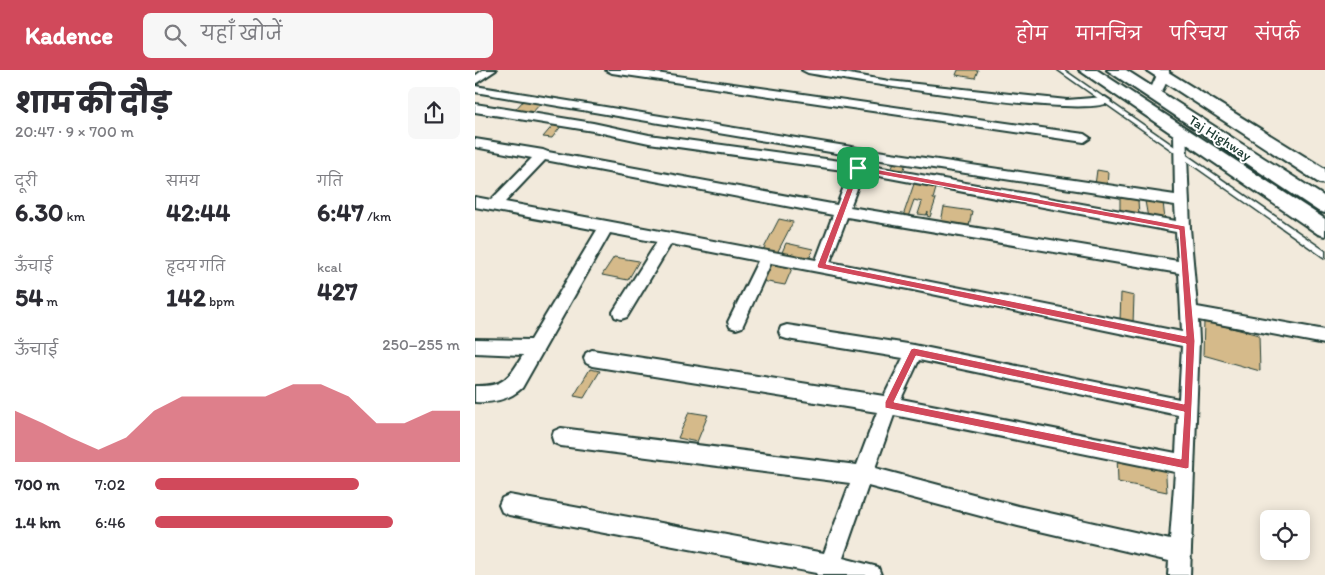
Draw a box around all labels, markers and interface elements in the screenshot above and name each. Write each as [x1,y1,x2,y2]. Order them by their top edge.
search box [143,13,493,58]
text: Kadence [25,21,113,50]
icon: search [161,21,189,49]
text: यहाँ खोजें [201,22,282,45]
text: होम [1016,23,1048,45]
text: मानचित्र [1076,23,1142,45]
text: परिचय [1170,23,1227,45]
text: संपर्क [1255,23,1300,45]
text: शाम की दौड़ [15,86,170,120]
button: share [408,87,460,139]
street label: Taj Highway [1185,111,1255,165]
text: 20:47 · 9 × 700 m [15,122,134,141]
pin [837,147,879,189]
icon: arrive [844,154,872,182]
text: दूरी [15,173,37,190]
text: समय [166,173,199,190]
text: गति [317,173,342,190]
text: 6.30 [15,197,63,227]
text: 42:44 [166,197,230,227]
text: 6:47 [317,197,364,227]
text: km [63,208,85,225]
text: /km [364,208,391,225]
text: ऊँचाई [15,258,53,275]
text: हृदय गति [166,258,225,275]
text: kcal [317,259,342,276]
text: 427 [317,276,358,306]
text: 54 [15,282,43,312]
text: 142 [166,282,206,312]
text: m [43,293,58,310]
text: bpm [206,293,235,310]
text: 250–255 m [382,335,460,354]
text: ऊँचाई [15,340,58,359]
text: 700 m [15,475,60,494]
text: 7:02 [95,475,125,494]
map controls [1260,510,1310,560]
button: locate [1260,510,1310,560]
text: 1.4 km [15,513,61,532]
text: 6:46 [95,513,125,532]

